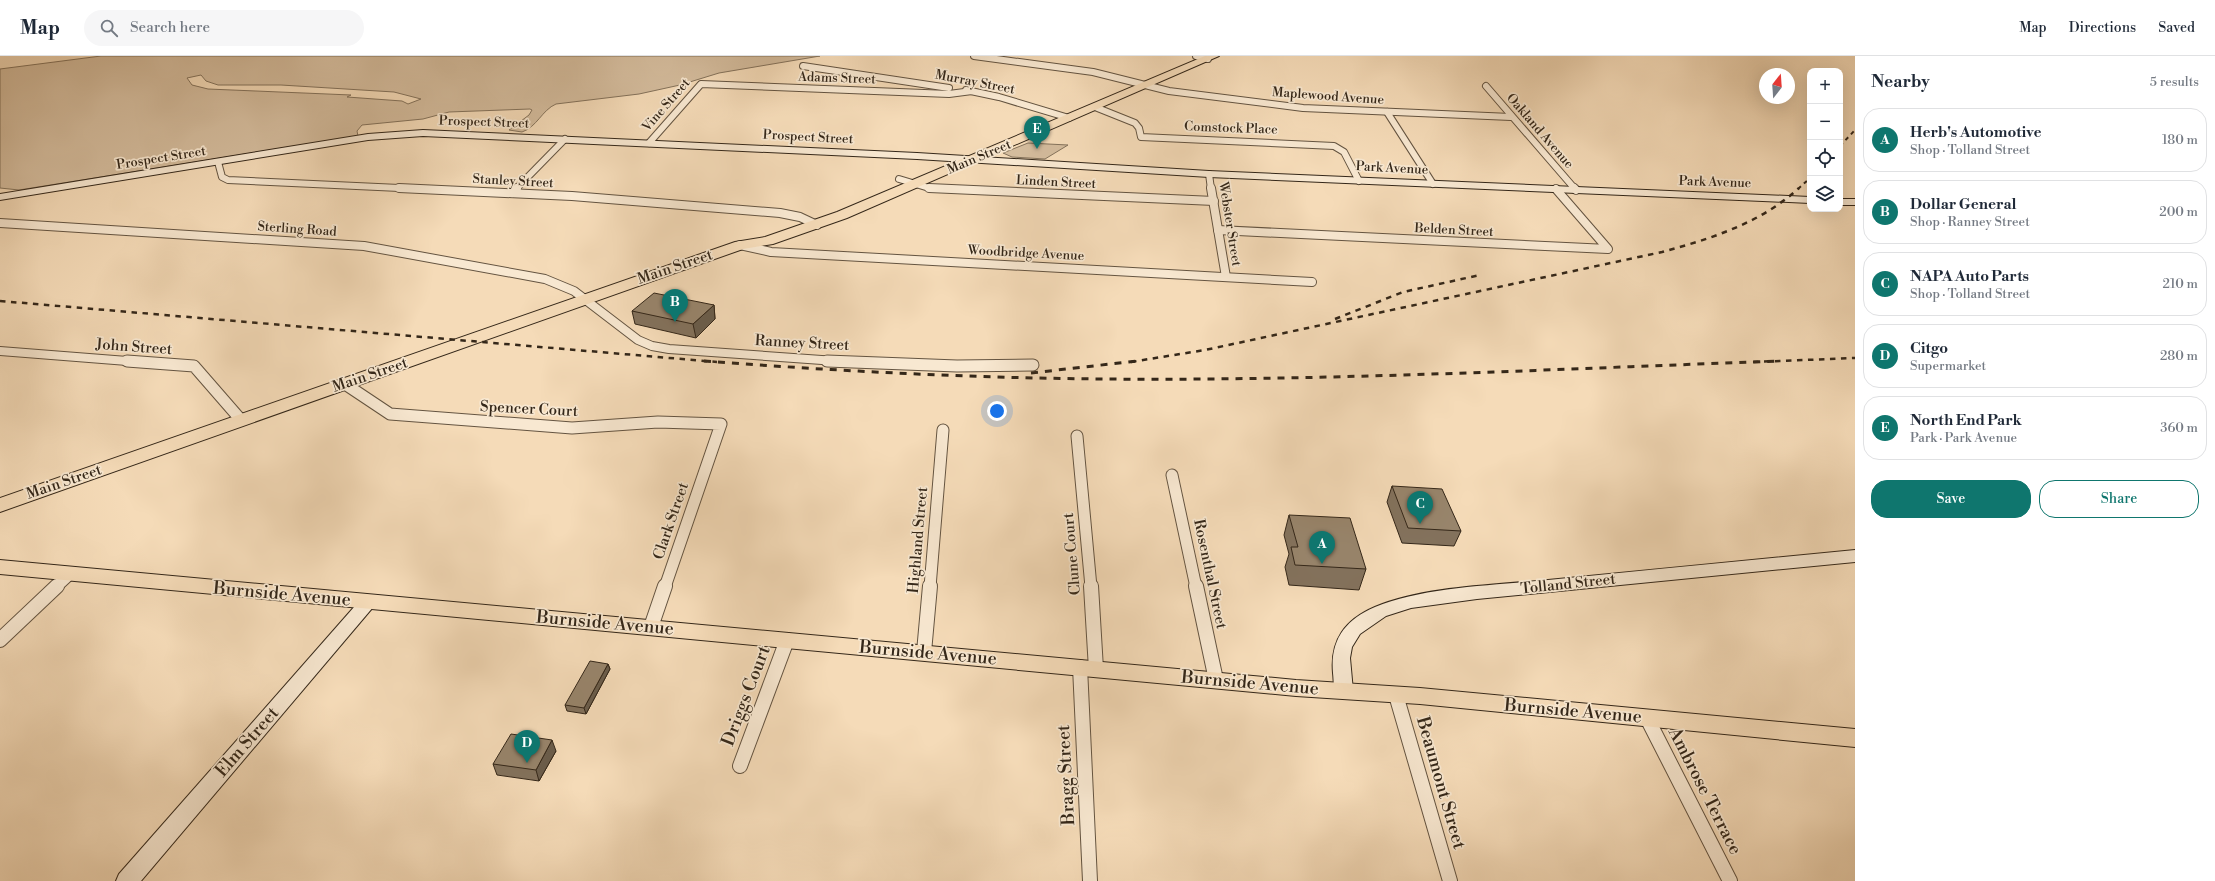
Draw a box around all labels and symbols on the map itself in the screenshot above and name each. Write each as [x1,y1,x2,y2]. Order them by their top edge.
street label: Murray Street [934,66,1017,98]
north arrow [1759,68,1795,104]
street label: Adams Street [797,69,877,87]
street label: Vine Street [638,75,694,136]
street label: Maplewood Avenue [1271,84,1385,108]
street label: Oakland Avenue [1503,90,1577,172]
street label: Prospect Street [438,112,530,132]
pin: E [1024,116,1050,149]
street label: Comstock Place [1184,118,1279,138]
street label: Prospect Street [762,127,854,147]
street label: Main Street [945,136,1014,178]
street label: Prospect Street [115,143,207,173]
street label: Park Avenue [1355,158,1429,178]
street label: Stanley Street [472,171,554,191]
street label: Linden Street [1015,172,1097,192]
street label: Park Avenue [1678,173,1752,191]
street label: Webster Street [1215,180,1245,268]
street label: Sterling Road [257,218,338,240]
street label: Belden Street [1413,220,1494,240]
street label: Woodbridge Avenue [966,242,1085,264]
street label: Main Street [635,245,716,289]
pin: B [662,289,688,322]
street label: Ranney Street [754,331,851,355]
street label: John Street [94,335,174,359]
street label: Main Street [330,353,411,397]
street label: Spencer Court [480,397,579,421]
your location [987,401,1007,421]
street label: Main Street [24,460,105,504]
street label: Clark Street [649,479,693,562]
street label: Highland Street [904,485,932,594]
pin: C [1407,491,1433,524]
street label: Clune Court [1059,511,1085,596]
street label: Rosenthal Street [1189,517,1231,631]
pin: A [1309,531,1335,564]
street label: Tolland Street [1520,569,1617,598]
street label: Burnside Avenue [211,576,352,611]
street label: Burnside Avenue [534,605,675,640]
street label: Burnside Avenue [857,635,998,670]
street label: Driggs Court [716,642,776,749]
street label: Burnside Avenue [1179,665,1320,700]
street label: Burnside Avenue [1502,693,1643,728]
street label: Elm Street [210,701,284,782]
street label: Beaumont Street [1411,713,1471,852]
street label: Bragg Street [1052,723,1080,827]
street label: Ambrose Terrace [1663,723,1747,859]
pin: D [514,730,540,763]

